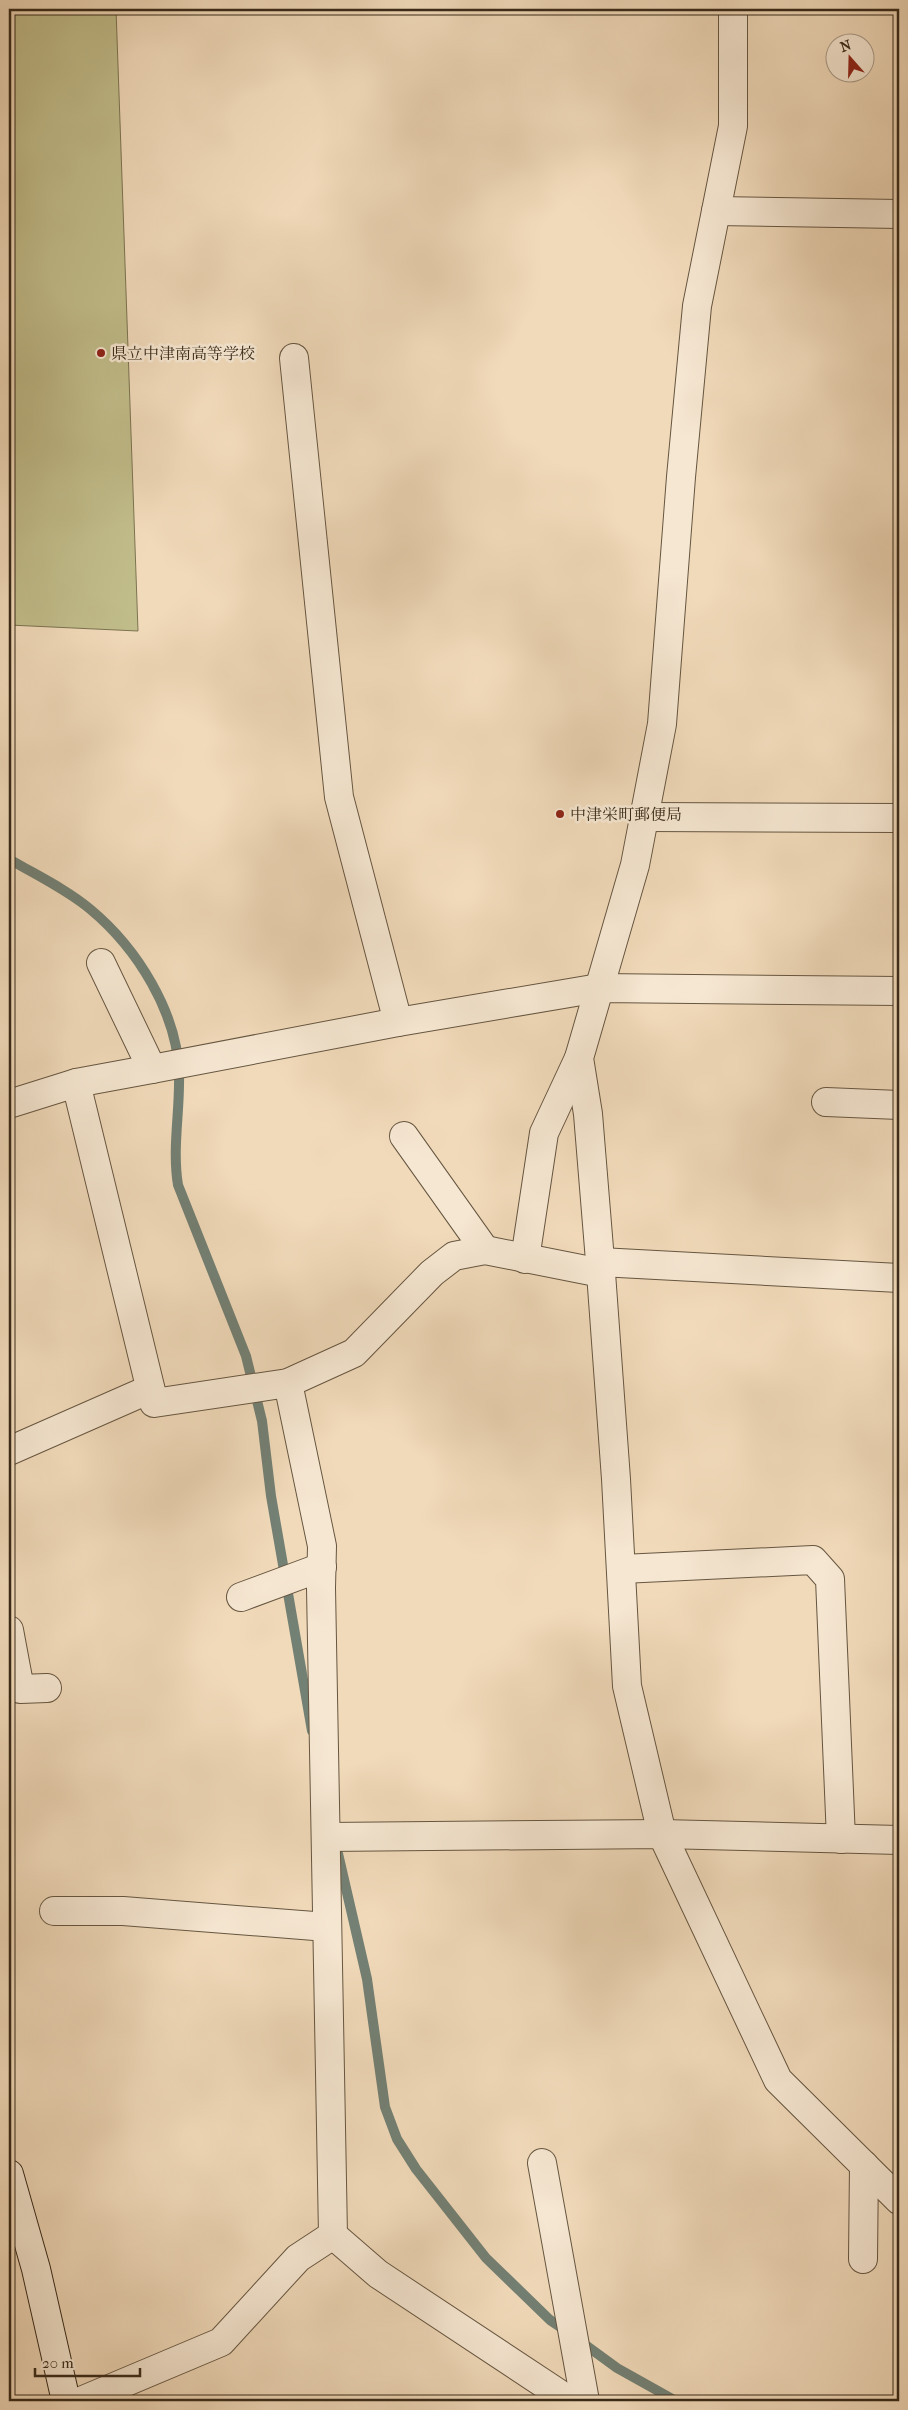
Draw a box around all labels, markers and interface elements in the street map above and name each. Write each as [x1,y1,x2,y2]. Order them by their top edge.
north arrow [826,32,876,82]
text: N [838,36,854,56]
place label: 県立中津南高等学校 [111,344,255,363]
marker: 県立中津南高等学校 [95,347,107,359]
place label: 中津栄町郵便局 [570,805,682,824]
marker: 中津栄町郵便局 [554,808,566,820]
scale bar [35,2345,140,2377]
text: 20 m [42,2354,74,2372]

